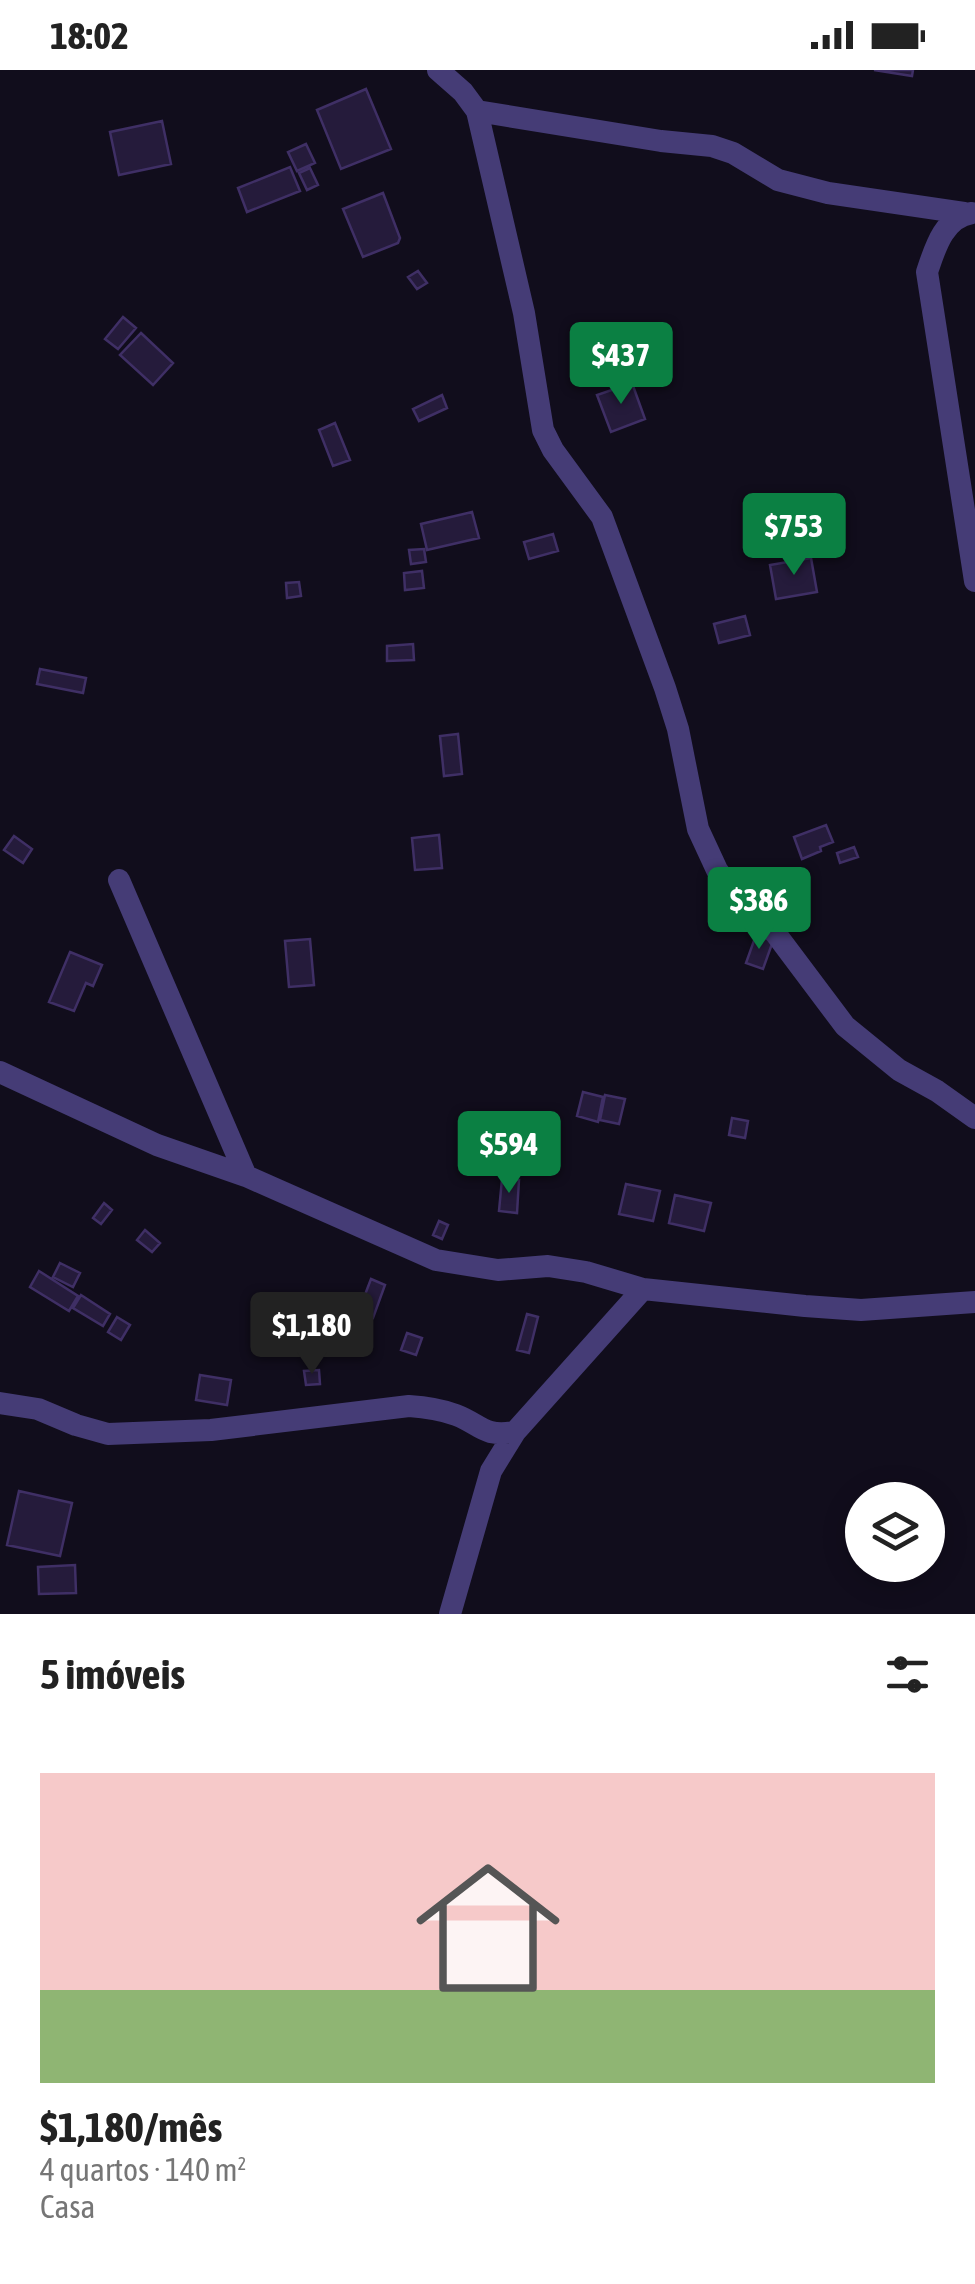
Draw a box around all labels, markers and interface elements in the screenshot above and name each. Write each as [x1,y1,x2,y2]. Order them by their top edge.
text: 18:02 [50,14,129,57]
pin: $437 [562,322,680,407]
text: $437 [592,336,650,373]
pin: $753 [735,493,853,578]
text: $753 [765,507,823,544]
pin: $386 [700,867,818,952]
text: $386 [730,881,788,918]
pin: $594 [450,1111,568,1196]
text: $594 [480,1125,538,1162]
pin: $1,180 [231,1292,393,1377]
text: $1,180 [272,1306,352,1343]
map controls [845,1482,945,1582]
button: layers [845,1482,945,1582]
icon: filters [880,1647,935,1702]
text: 5 imóveis [40,1650,185,1698]
icon: home [398,1838,578,2018]
text: $1,180/mês [40,2103,222,2151]
text: 4 quartos · 140 m² [40,2151,246,2188]
text: Casa [40,2188,95,2225]

